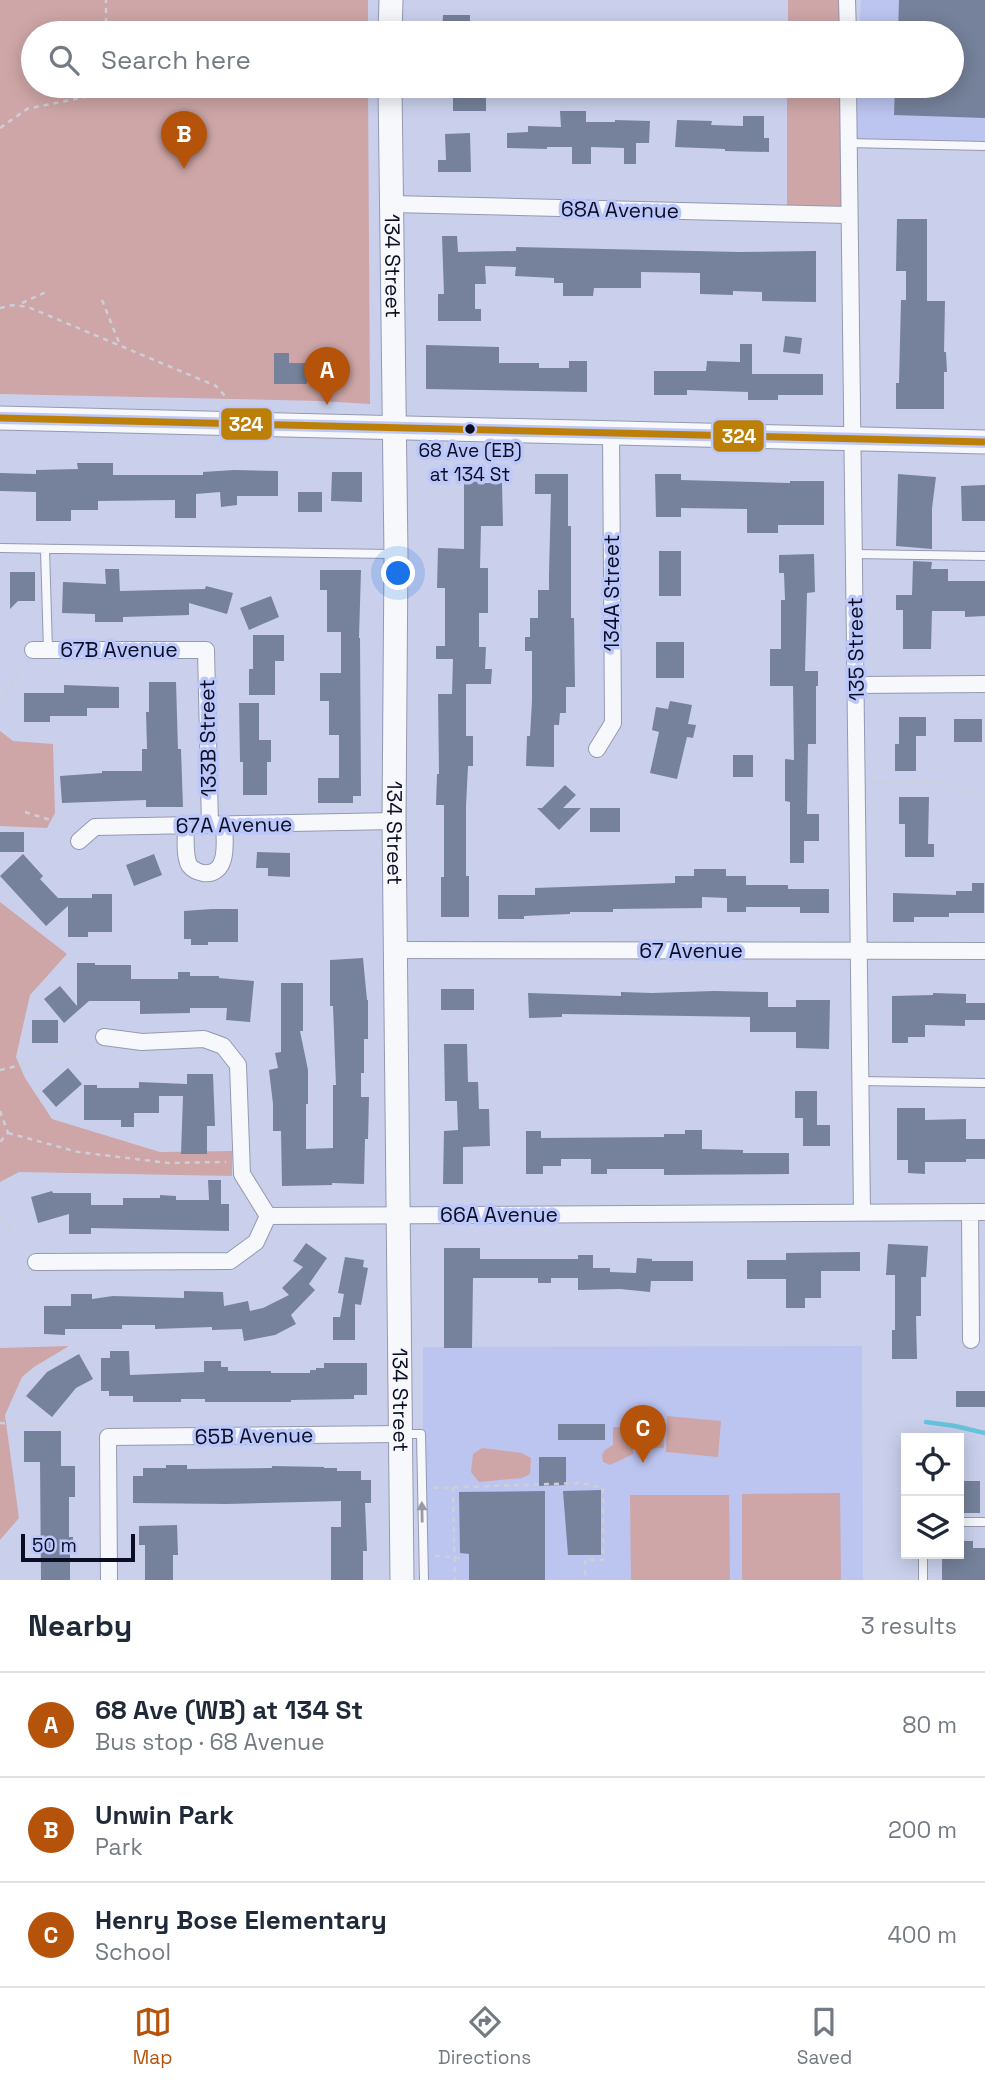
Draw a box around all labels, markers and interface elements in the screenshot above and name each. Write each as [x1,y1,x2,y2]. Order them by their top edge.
search box [21,21,964,98]
icon: search [45,41,83,79]
text: Search here [101,43,251,77]
pin: B [161,111,207,169]
street label: 68A Avenue [561,195,679,224]
street label: 134 Street [379,214,407,318]
pin: A [304,347,350,405]
line badge: 324 [220,407,273,441]
text: 324 [229,412,263,437]
line badge: 324 [712,419,765,453]
marker: 68 Ave (EB) at 134 St [463,422,477,436]
text: 324 [722,424,756,449]
place label: 68 Ave (EB) at 134 St [418,438,522,487]
street label: 134A Street [598,534,625,652]
your location [381,556,415,590]
street label: 135 Street [841,597,870,701]
street label: 67B Avenue [60,636,178,663]
street label: 133B Street [193,679,222,797]
street label: 134 Street [381,781,409,885]
street label: 67A Avenue [175,810,293,839]
street label: 67 Avenue [639,937,743,964]
street label: 66A Avenue [440,1201,558,1228]
street label: 134 Street [387,1348,415,1452]
pin: C [620,1405,666,1463]
street label: 65B Avenue [194,1421,314,1450]
map controls [901,1433,964,1559]
button: locate [901,1433,964,1496]
button: layers [901,1496,964,1559]
one-way arrow [417,1501,428,1523]
scale bar [21,1531,135,1563]
text: 50 m [32,1533,77,1558]
text: Nearby [28,1606,132,1645]
text: 3 results [861,1611,957,1641]
text: 68 Ave (WB) at 134 St [95,1693,363,1727]
text: A [44,1710,58,1740]
text: 80 m [902,1710,957,1740]
text: Bus stop · 68 Avenue [95,1727,325,1757]
text: Unwin Park [95,1798,234,1832]
text: B [43,1815,59,1845]
text: 200 m [888,1815,957,1845]
text: Park [95,1832,143,1862]
text: Henry Bose Elementary [95,1903,387,1937]
text: C [44,1920,58,1950]
text: 400 m [887,1920,957,1950]
text: School [95,1937,171,1967]
tab: Map [133,2003,172,2070]
tab: Directions [438,2003,531,2070]
tab: Saved [797,2003,852,2070]

